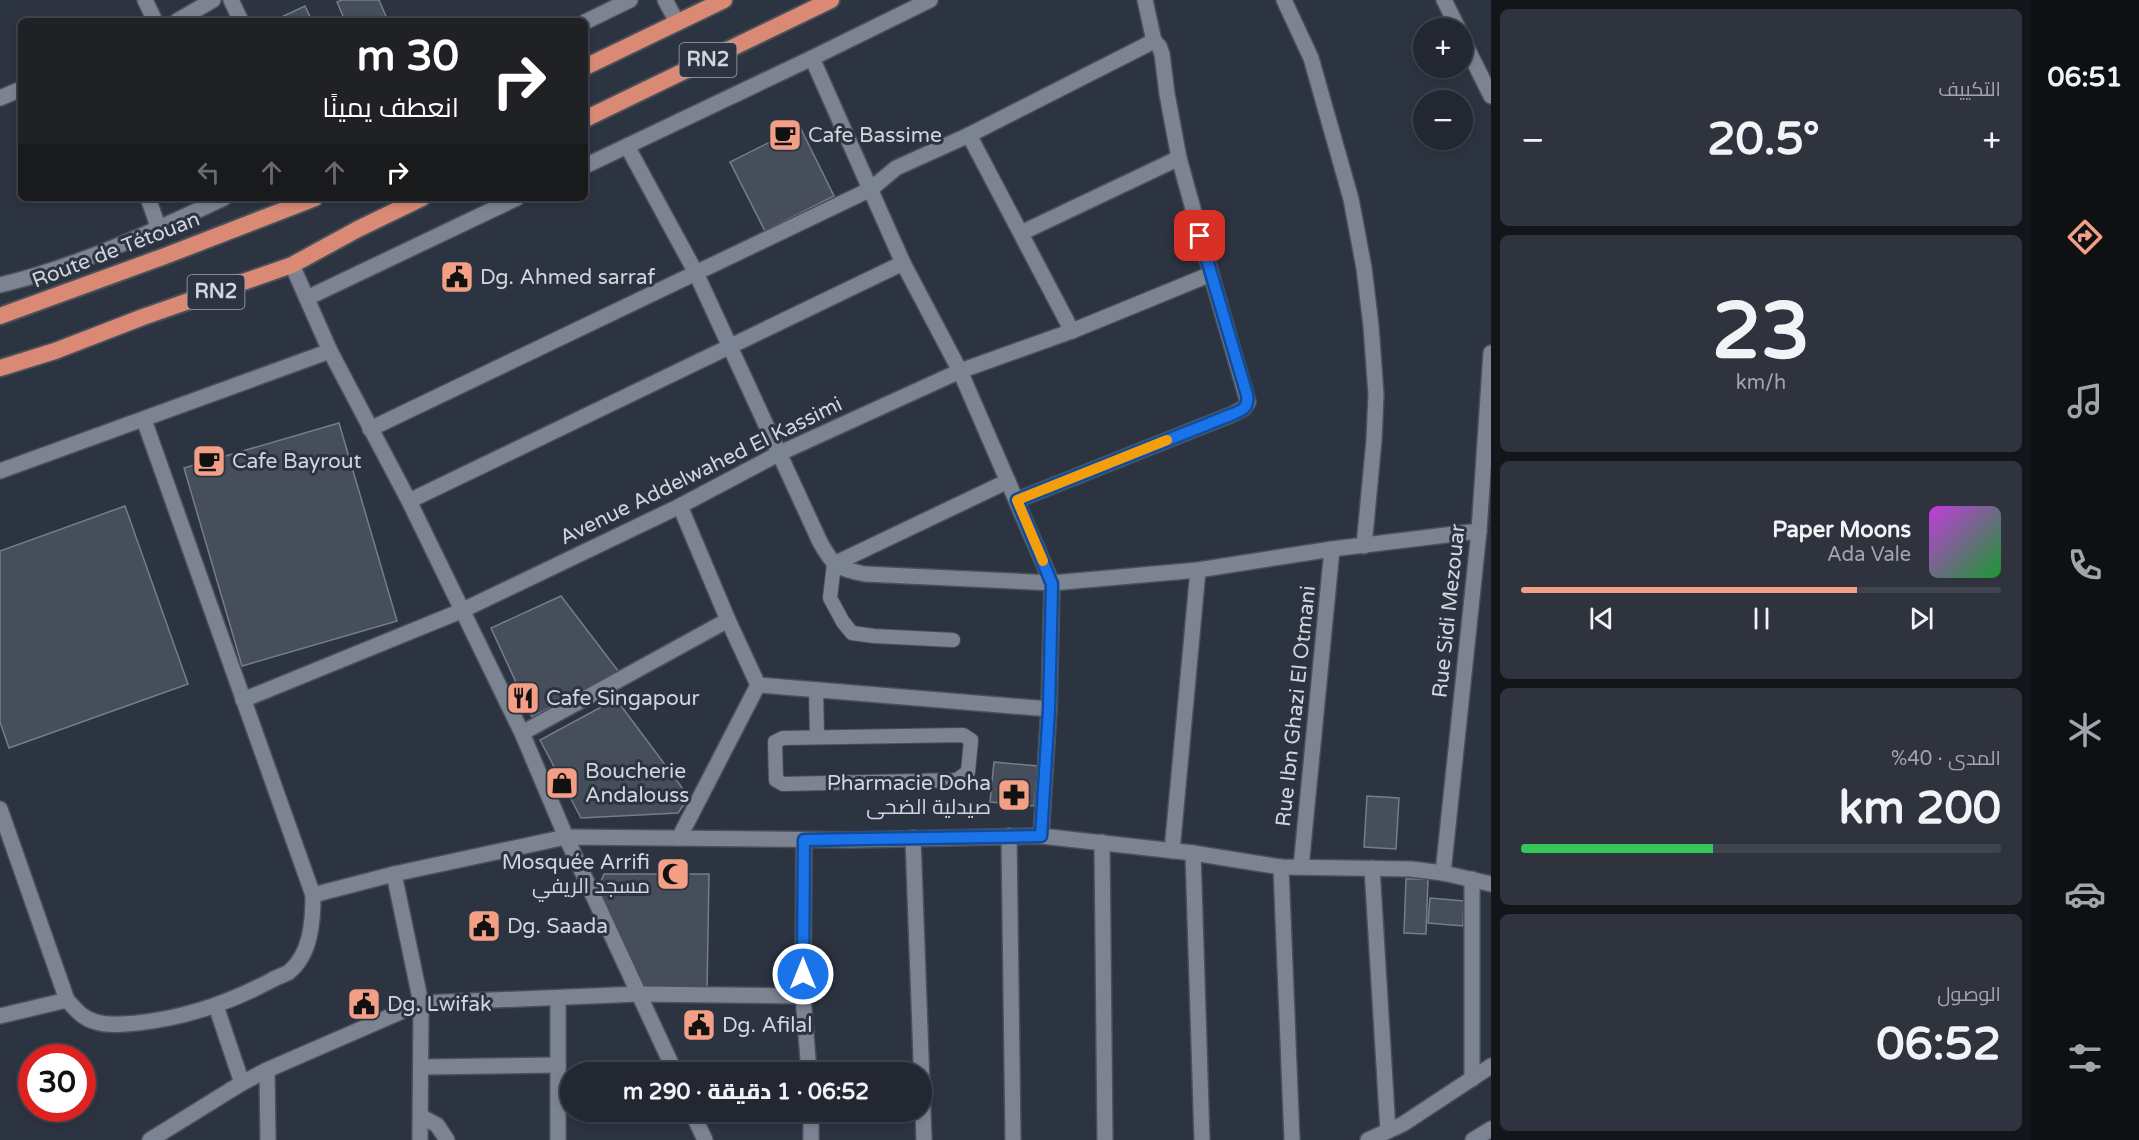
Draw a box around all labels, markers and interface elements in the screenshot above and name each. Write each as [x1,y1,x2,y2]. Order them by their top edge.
map controls [1413,18,1473,150]
button: + [1413,18,1473,78]
text: 30 m [357,31,459,82]
icon: right [480,42,558,120]
road number: RN2 [680,43,736,77]
text: 06:51 [2048,61,2122,94]
text: التكييف [1938,78,2001,102]
button: − [1413,90,1473,150]
text: انعطف يمينًا [322,92,459,125]
text: 20.5° [1707,113,1820,167]
cafe icon: Cafe Bassime [767,117,803,153]
text: − [1521,121,1545,160]
text: + [1982,121,2001,160]
place label: Cafe Bassime [808,123,942,148]
icon: left [192,156,225,189]
icon: ahead [255,156,288,189]
icon: ahead [318,156,351,189]
icon: right [381,156,414,189]
street label: Route de Tétouan [29,206,203,294]
pin [1174,210,1225,261]
icon: directions [2064,216,2106,258]
icon: arrive [1183,219,1216,252]
public building icon: Dg. Ahmed sarraf [439,259,475,295]
place label: Dg. Ahmed sarraf [480,265,655,290]
road number: RN2 [188,275,244,309]
text: 23 [1712,285,1810,379]
text: km/h [1736,371,1786,395]
icon: music [2064,380,2106,422]
street label: Avenue Addelwahed El Kassimi [556,392,846,550]
cafe icon: Cafe Bayrout [191,443,227,479]
place label: Cafe Bayrout [232,449,362,474]
text: Paper Moons [1772,517,1911,543]
street label: Rue Sidi Mezouar [1427,523,1471,699]
text: Ada Vale [1827,543,1911,567]
icon: phone [2064,544,2106,586]
street label: Rue Ibn Ghazi El Otmani [1271,584,1321,828]
icon: previous [1585,602,1618,635]
icon: pause [1745,602,1778,635]
icon: next [1905,602,1938,635]
restaurant icon: Cafe Singapour [505,680,541,716]
place label: Cafe Singapour [546,686,700,711]
icon: climate [2064,709,2106,751]
text: المدى · 40% [1891,747,2001,771]
place label: Boucherie Andalouss [585,759,689,808]
shop icon: Boucherie Andalouss [544,765,580,801]
place label: Pharmacie Doha صيدلية الضحى [827,771,991,820]
pharmacy icon: Pharmacie Doha صيدلية الضحى [996,777,1032,813]
text: 200 km [1839,782,2001,836]
place label: Mosquée Arrifi مسجد الريفي [502,850,650,902]
mosque icon: Mosquée Arrifi مسجد الريفي [655,856,691,892]
icon: car [2064,873,2106,915]
public building icon: Dg. Saada [466,908,502,944]
place label: Dg. Saada [507,914,608,939]
position arrow [771,942,835,1006]
text: الوصول [1937,983,2001,1007]
public building icon: Dg. Lwifak [346,986,382,1022]
place label: Dg. Lwifak [387,992,491,1017]
public building icon: Dg. Afilal [681,1007,717,1043]
place label: Dg. Afilal [722,1013,812,1038]
text: 06:52 [1876,1018,2001,1072]
icon: filters [2064,1037,2106,1079]
speed limit sign: 30 [18,1044,96,1122]
text: 06:52 · 1 دقيقة · 290 m [623,1079,869,1105]

